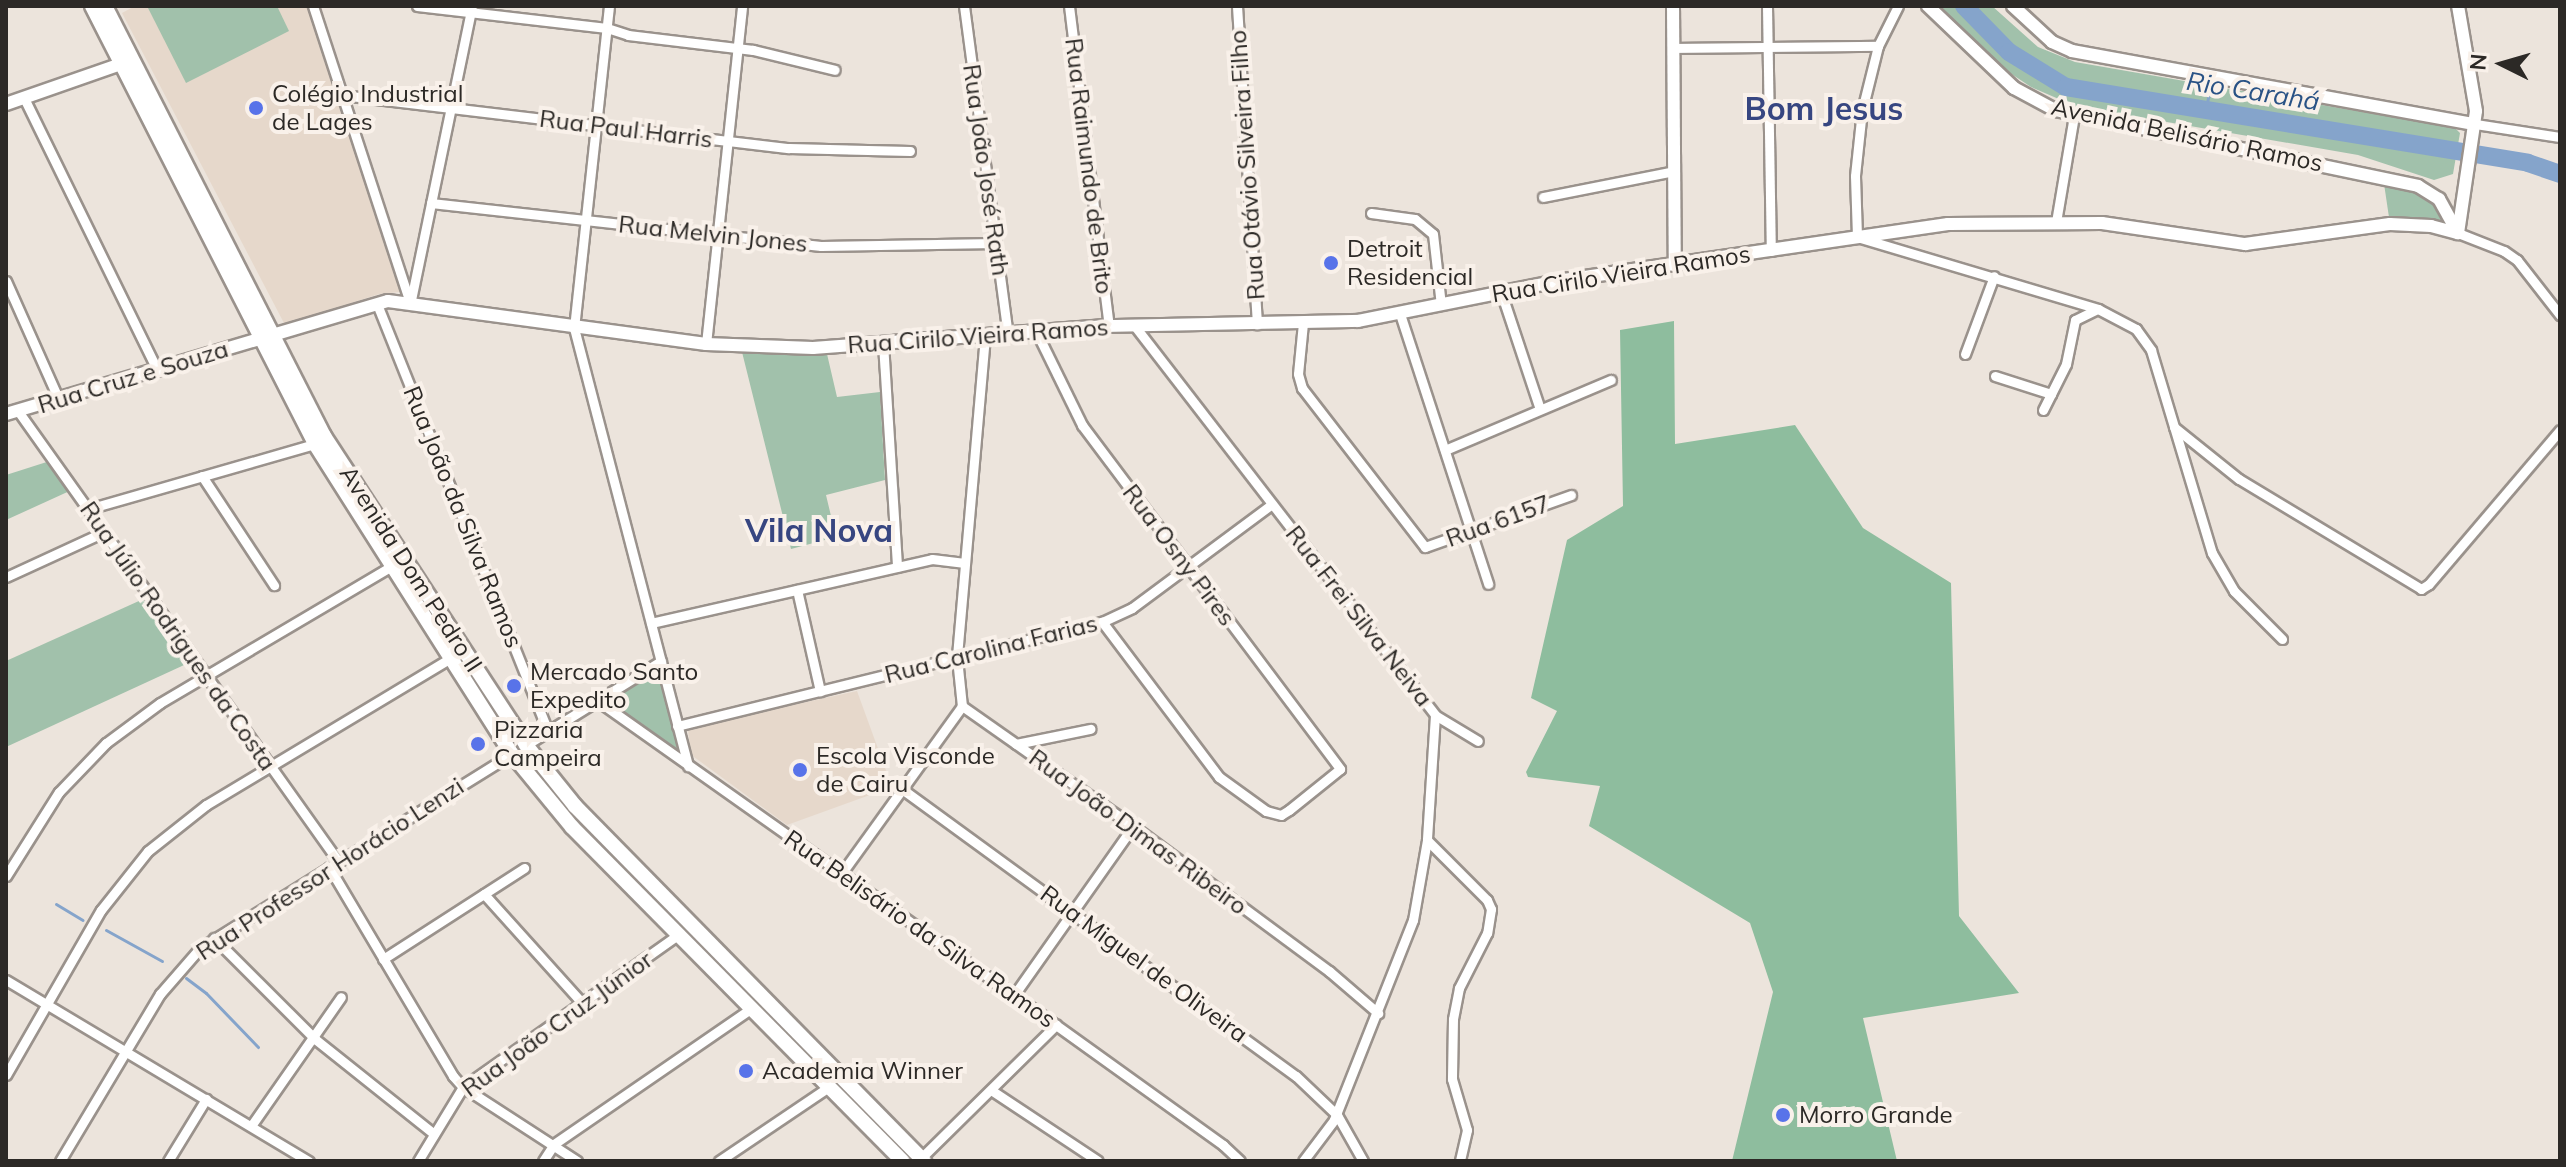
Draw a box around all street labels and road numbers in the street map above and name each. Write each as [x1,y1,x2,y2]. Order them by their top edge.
street label: Rua Otávio Silveira Filho [1223,29,1271,301]
street label: Rua Raimundo de Brito [1059,36,1119,296]
street label: Rua João José Rath [957,62,1015,278]
street label: Avenida Belisário Ramos [2049,92,2325,178]
street label: Rua Paul Harris [538,104,714,154]
street label: Rua Melvin Jones [617,210,809,258]
street label: Rua Cirilo Vieira Ramos [1490,239,1752,309]
street label: Rua Cirilo Vieira Ramos [847,313,1109,359]
street label: Rua Cruz e Souza [34,334,232,420]
street label: Rua João da Silva Ramos [397,382,529,652]
street label: Avenida Dom Pedro II [334,461,488,677]
street label: Rua Osny Pires [1117,479,1241,631]
street label: Rua 6157 [1442,489,1554,553]
street label: Rua Júlio Rodrigues da Costa [74,496,282,776]
street label: Rua Frei Silva Neiva [1280,520,1438,712]
street label: Rua Carolina Farias [882,609,1100,689]
street label: Rua João Dimas Ribeiro [1024,743,1252,921]
street label: Rua Professor Horácio Lenzi [191,772,469,966]
street label: Rua Belisário da Silva Ramos [779,824,1061,1034]
street label: Rua Miguel de Oliveira [1035,879,1253,1049]
street label: Rua João Cruz Júnior [456,945,658,1103]

